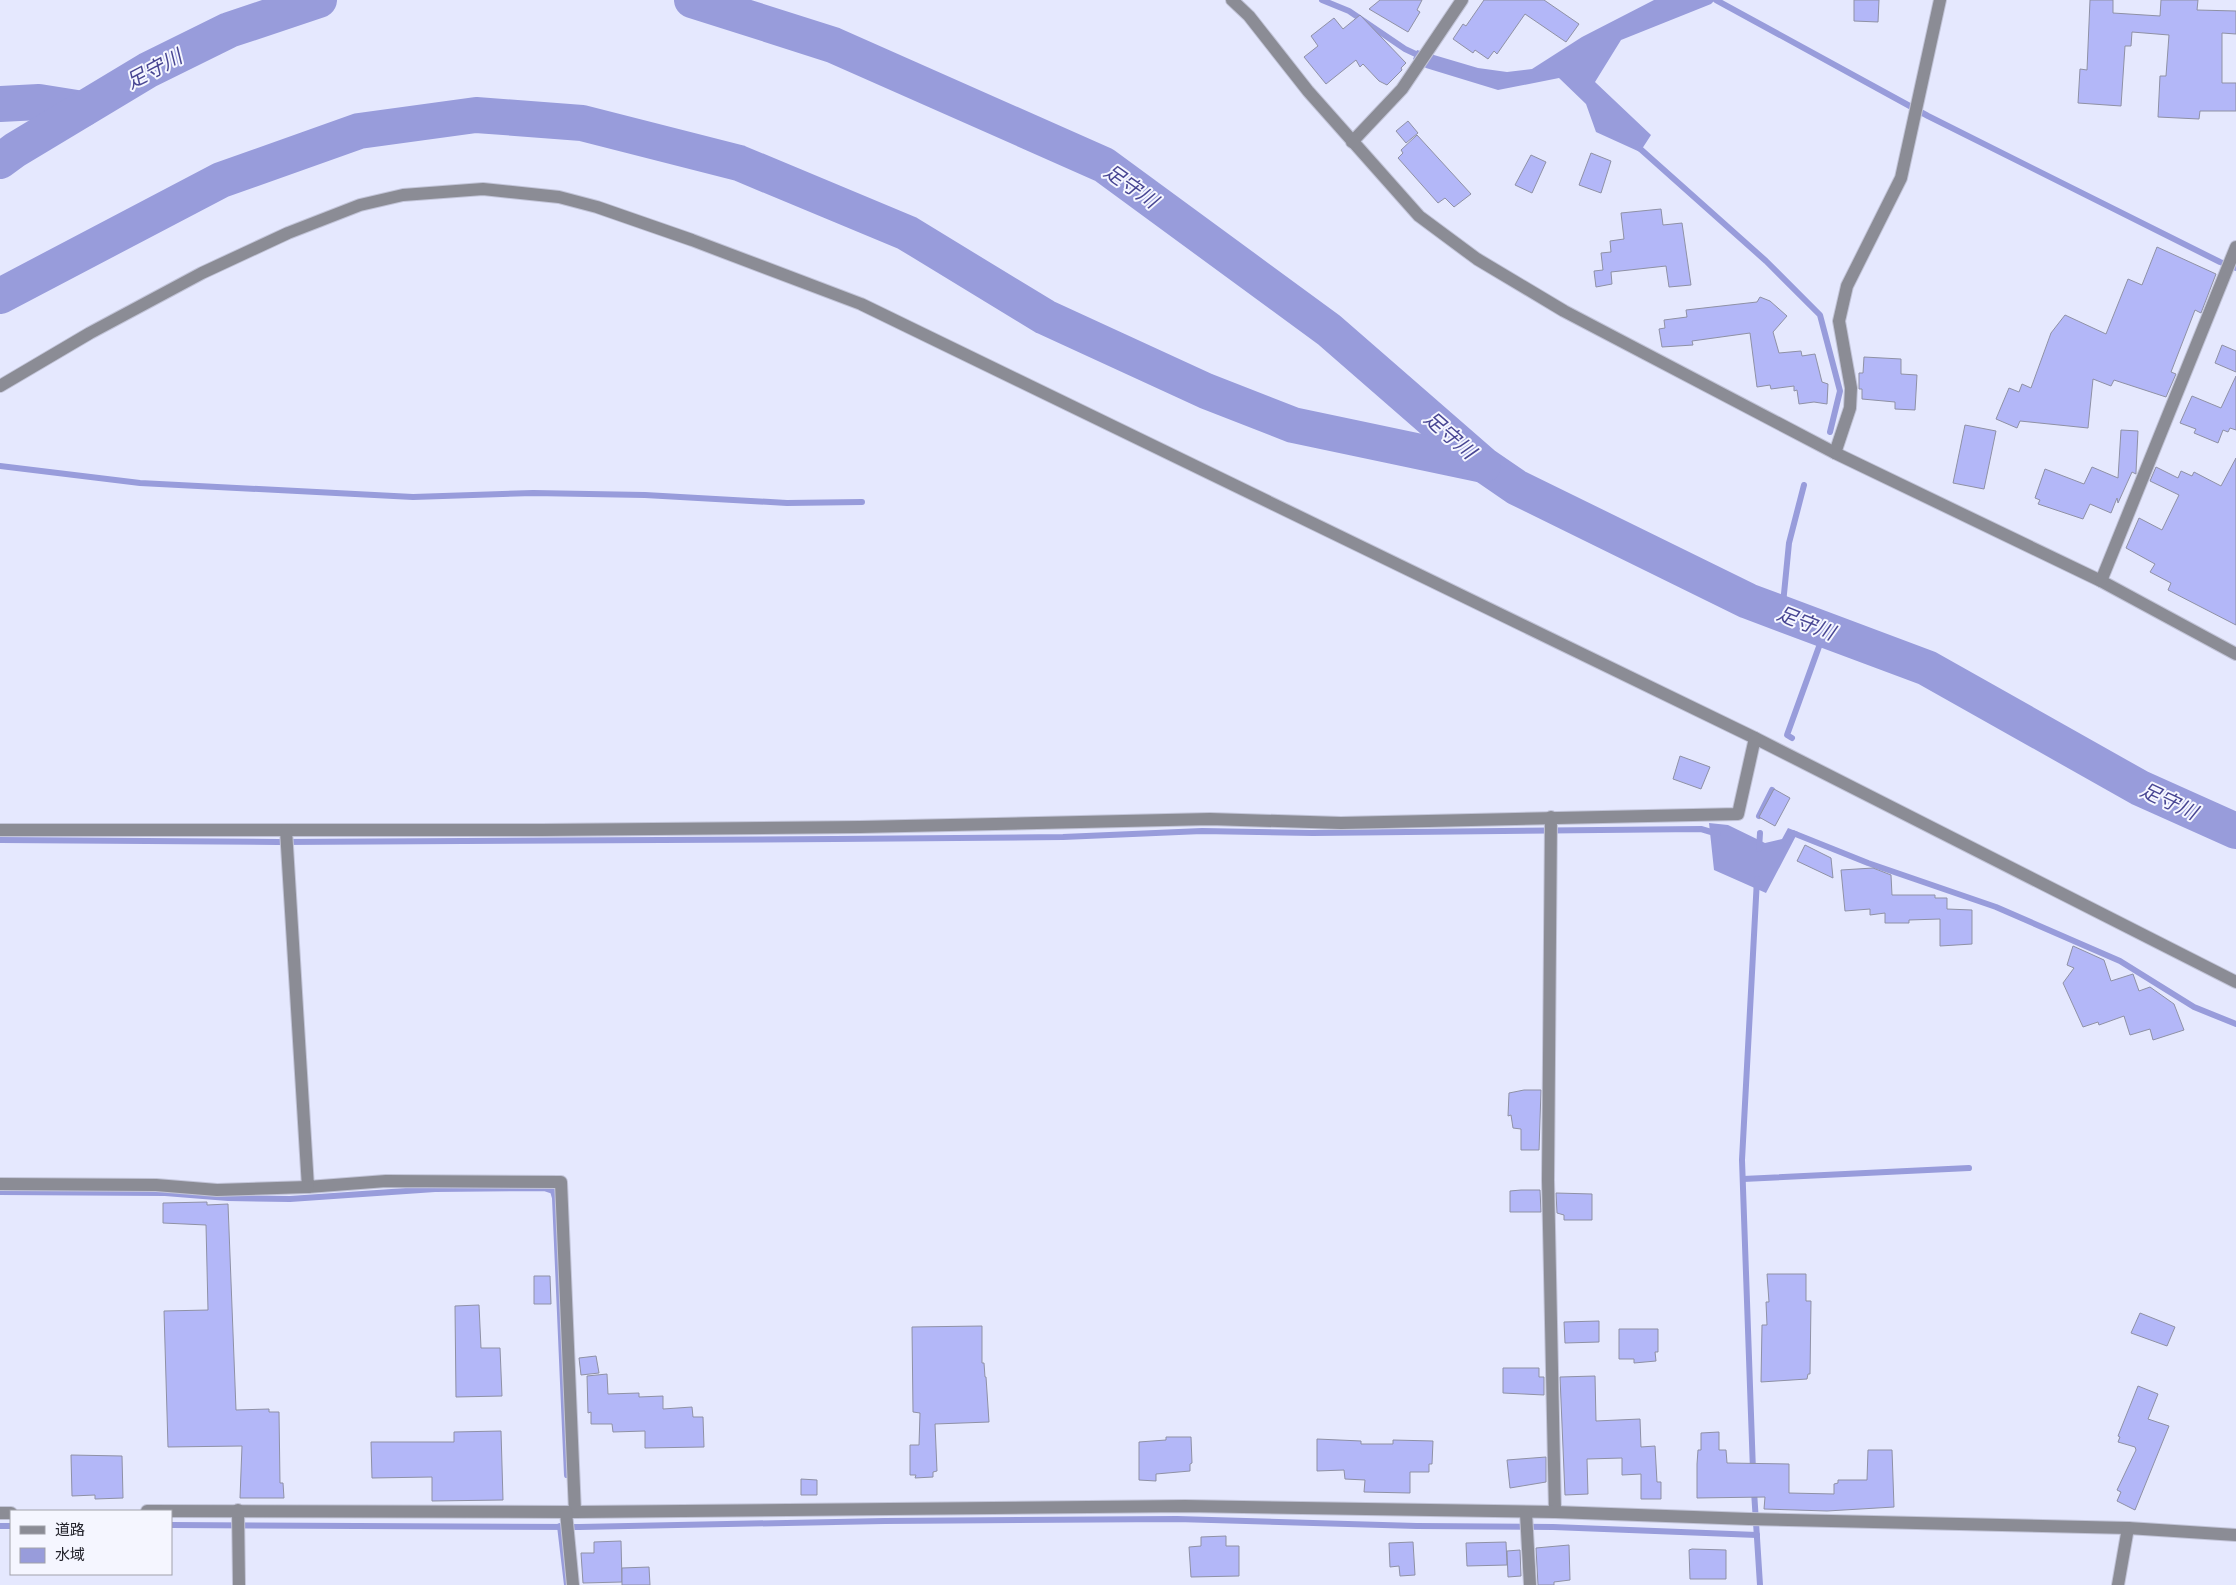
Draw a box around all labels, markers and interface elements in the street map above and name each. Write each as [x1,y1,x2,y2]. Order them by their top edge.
water label: 足守川 [122,43,188,94]
water label: 足守川 [1100,159,1164,214]
water label: 足守川 [1419,406,1482,465]
water label: 足守川 [1774,601,1840,646]
water label: 足守川 [2137,777,2203,825]
legend [10,1510,172,1575]
text: 道路 [55,1521,85,1539]
text: 水域 [55,1546,85,1564]

